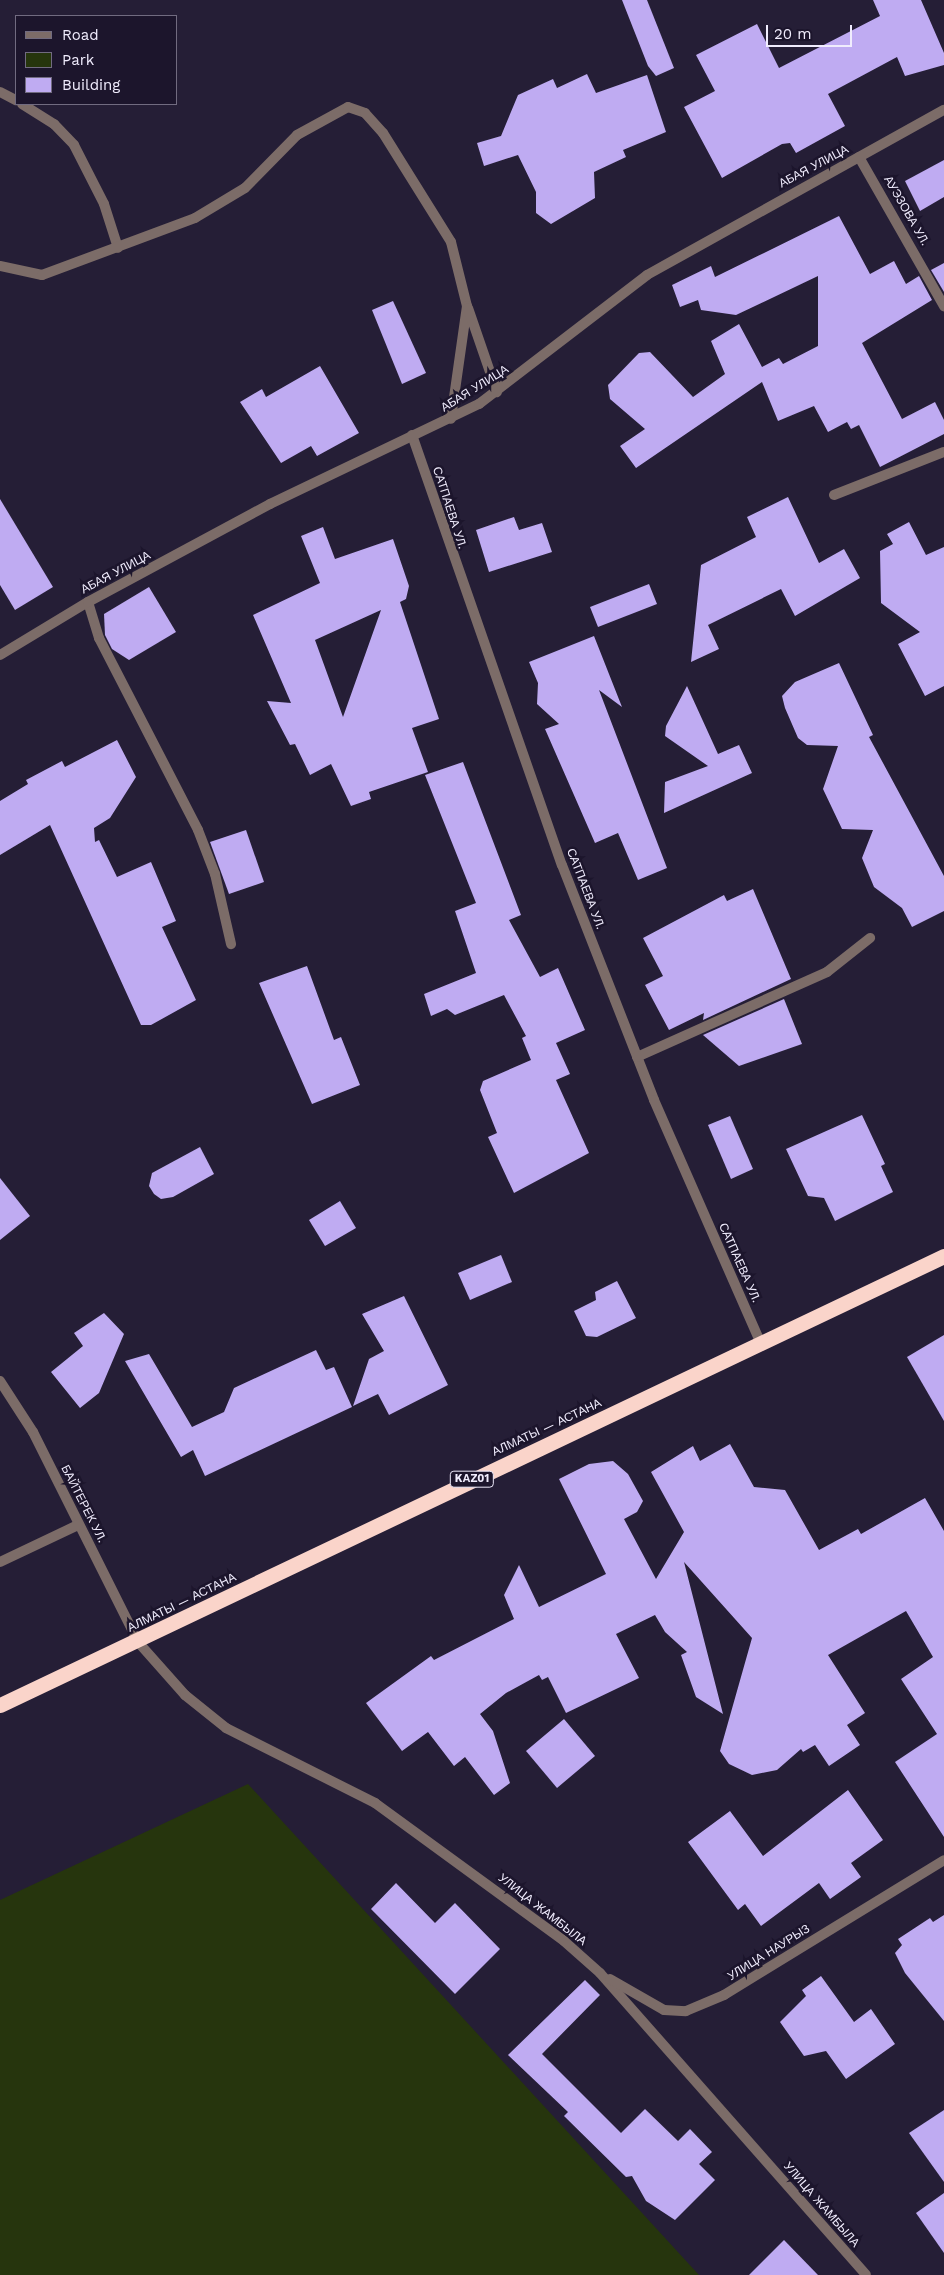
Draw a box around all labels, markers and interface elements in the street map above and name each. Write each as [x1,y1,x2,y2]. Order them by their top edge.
legend [15,15,178,105]
scale bar [769,15,855,47]
text: 20 m [774,25,812,43]
text: Road [62,26,99,44]
text: Park [62,51,94,69]
text: Building [62,76,120,94]
street label: АБАЯ УЛИЦА [777,143,851,191]
street label: АУЭЗОВА УЛ. [880,174,932,248]
street label: АБАЯ УЛИЦА [439,362,511,416]
street label: САТПАЕВА УЛ. [429,465,469,551]
street label: АБАЯ УЛИЦА [79,549,153,597]
street label: САТПАЕВА УЛ. [563,847,607,931]
street label: САТПАЕВА УЛ. [715,1221,763,1305]
street label: АЛМАТЫ — АСТАНА [490,1396,604,1460]
street label: БАЙТЕРЕК УЛ. [57,1463,109,1545]
road number: KАZ01 [450,1470,494,1488]
street label: АЛМАТЫ — АСТАНА [125,1570,239,1636]
street label: УЛИЦА ЖАМБЫЛА [495,1871,589,1949]
street label: УЛИЦА НАУРЫЗ [725,1922,813,1984]
street label: УЛИЦА ЖАМБЫЛА [780,2159,862,2251]

